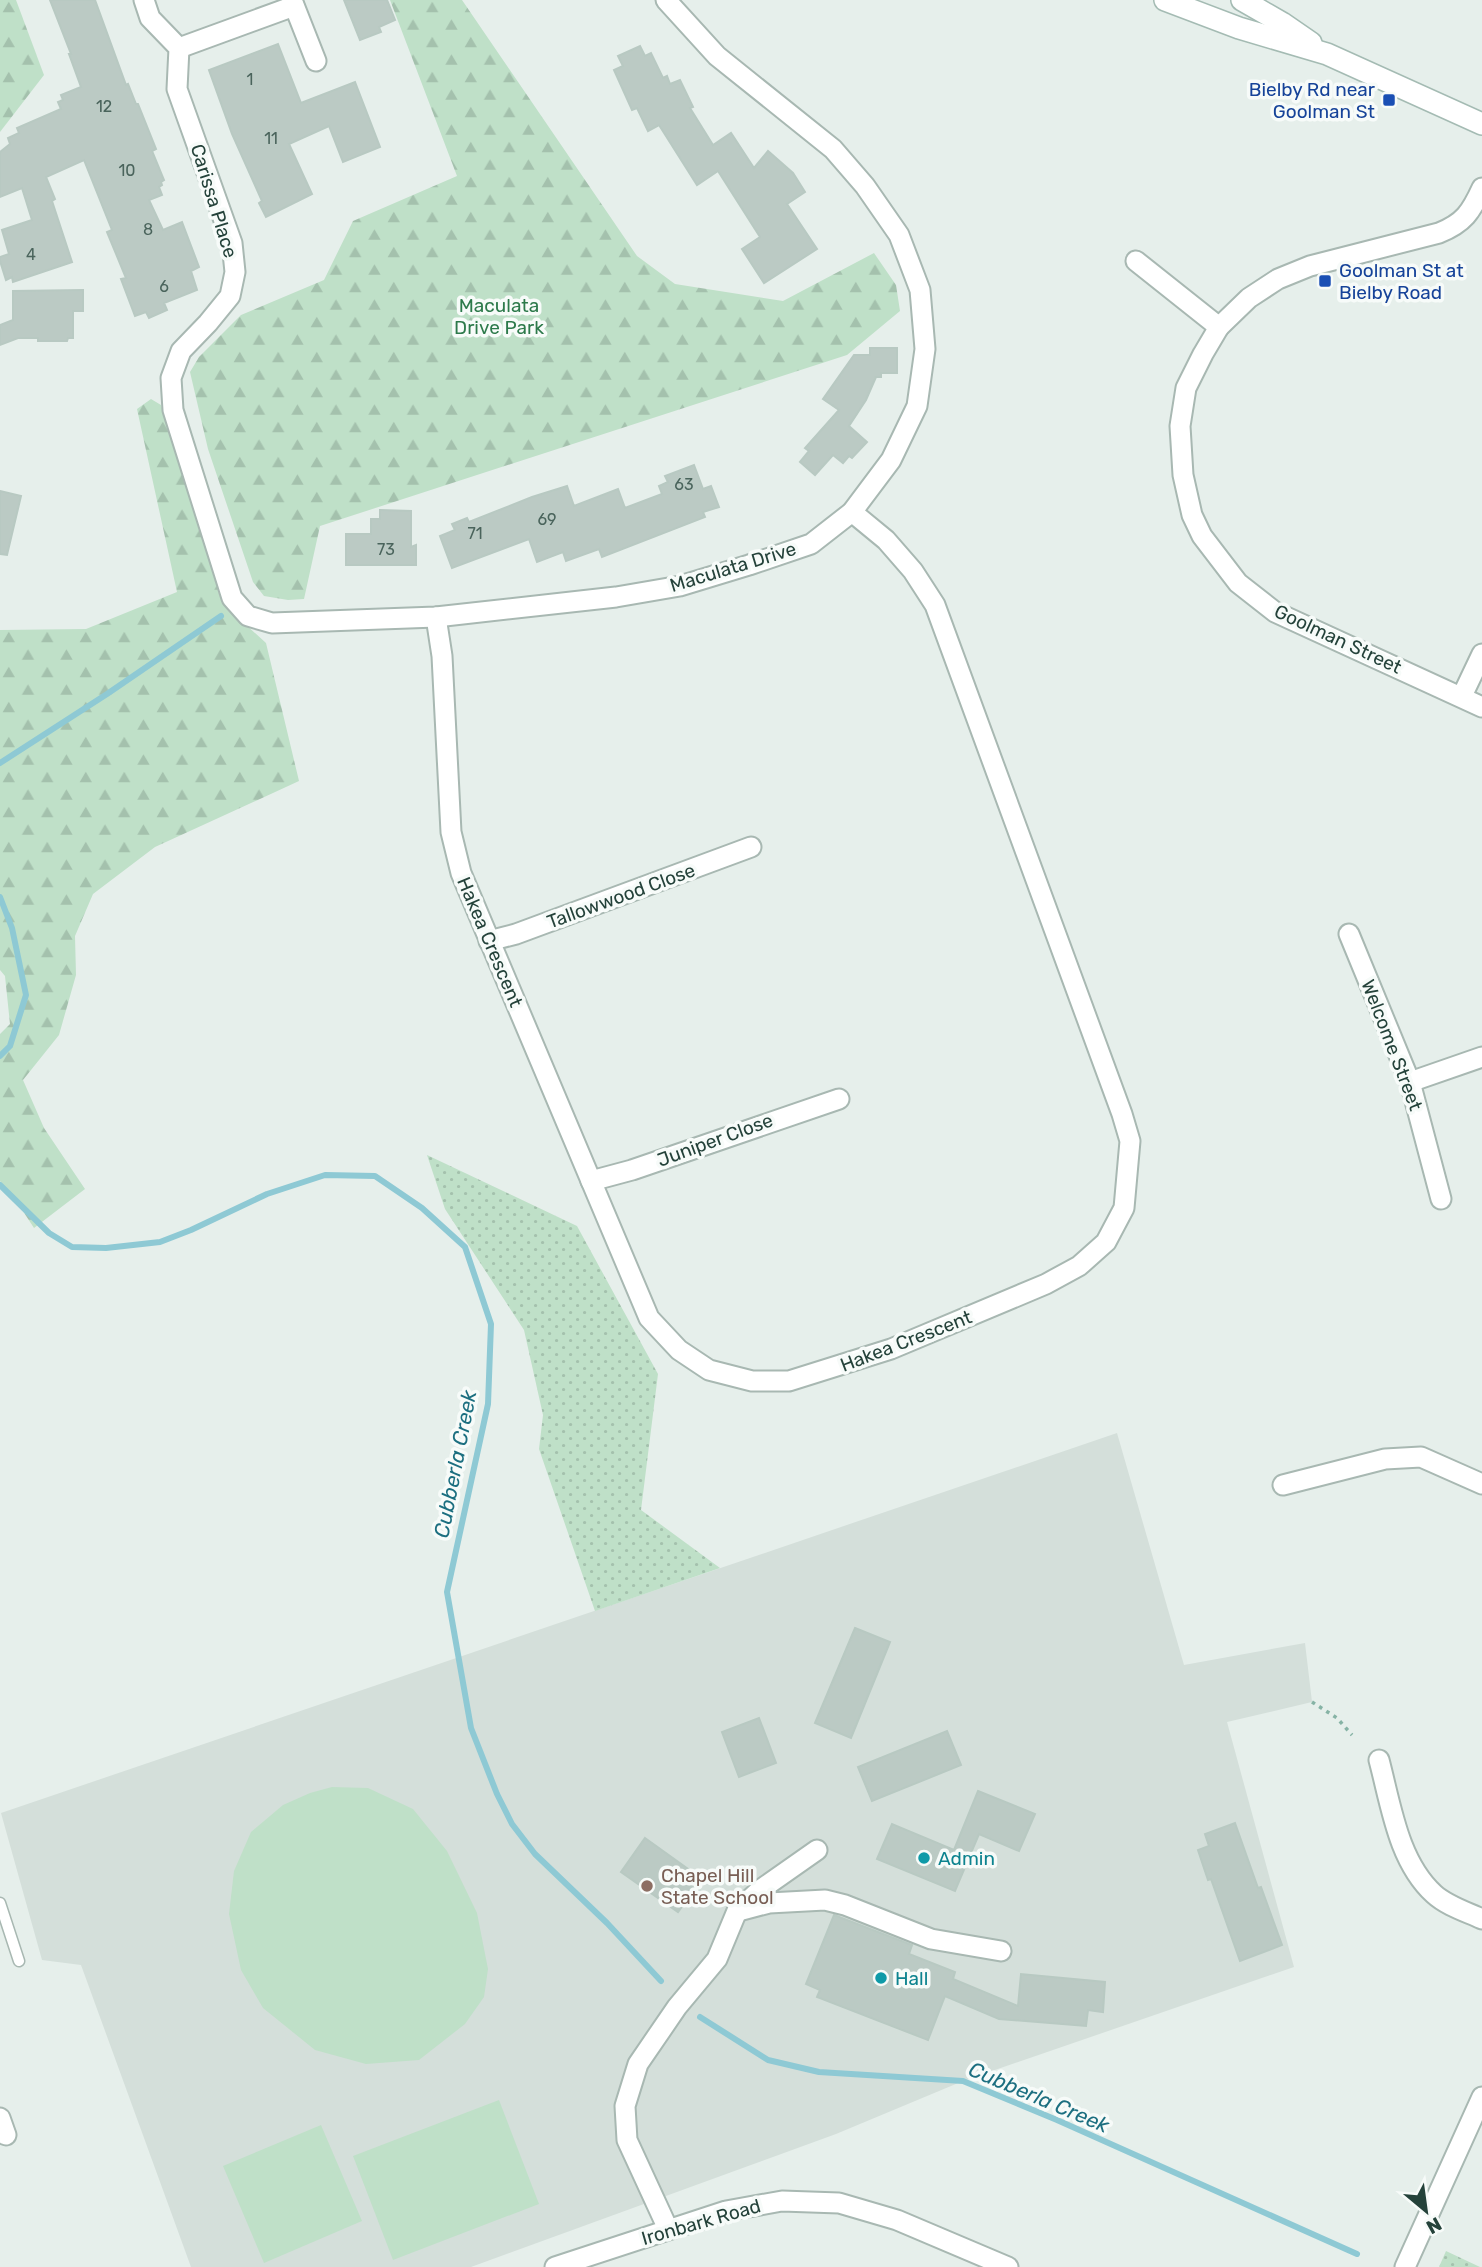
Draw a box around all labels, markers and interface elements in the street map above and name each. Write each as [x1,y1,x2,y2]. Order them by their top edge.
house number: 1 [247,70,253,89]
place label: Bielby Rd near Goolman St [1249,78,1376,123]
marker: Bielby Rd near Goolman St [1381,92,1397,108]
house number: 12 [96,97,112,116]
house number: 11 [264,129,278,148]
street label: Carissa Place [186,141,242,261]
house number: 10 [118,161,136,180]
house number: 8 [143,220,153,239]
house number: 4 [26,245,36,264]
place label: Goolman St at Bielby Road [1339,259,1464,304]
marker: Goolman St at Bielby Road [1317,273,1333,289]
house number: 6 [159,277,169,296]
park label: Maculata Drive Park [454,294,544,339]
house number: 63 [674,475,694,494]
house number: 69 [537,510,557,529]
house number: 71 [467,524,483,543]
street label: Maculata Drive [667,537,799,597]
house number: 73 [377,540,395,559]
street label: Goolman Street [1271,599,1406,679]
street label: Tallowwood Close [544,858,698,934]
street label: Hakea Crescent [452,873,528,1011]
street label: Welcome Street [1356,976,1428,1114]
street label: Juniper Close [654,1108,776,1172]
street label: Hakea Crescent [837,1305,976,1377]
water label: Cubberla Creek [428,1387,482,1540]
place label: Admin [938,1847,995,1870]
marker: Admin [916,1850,932,1866]
place label: Chapel Hill State School [661,1864,774,1909]
marker: Chapel Hill State School [639,1878,655,1894]
place label: Hall [895,1967,928,1990]
marker: Hall [873,1970,889,1986]
water label: Cubberla Creek [965,2056,1114,2138]
north arrow [1391,2176,1461,2246]
street label: Ironbark Road [639,2194,763,2250]
text: N [1422,2212,1446,2239]

